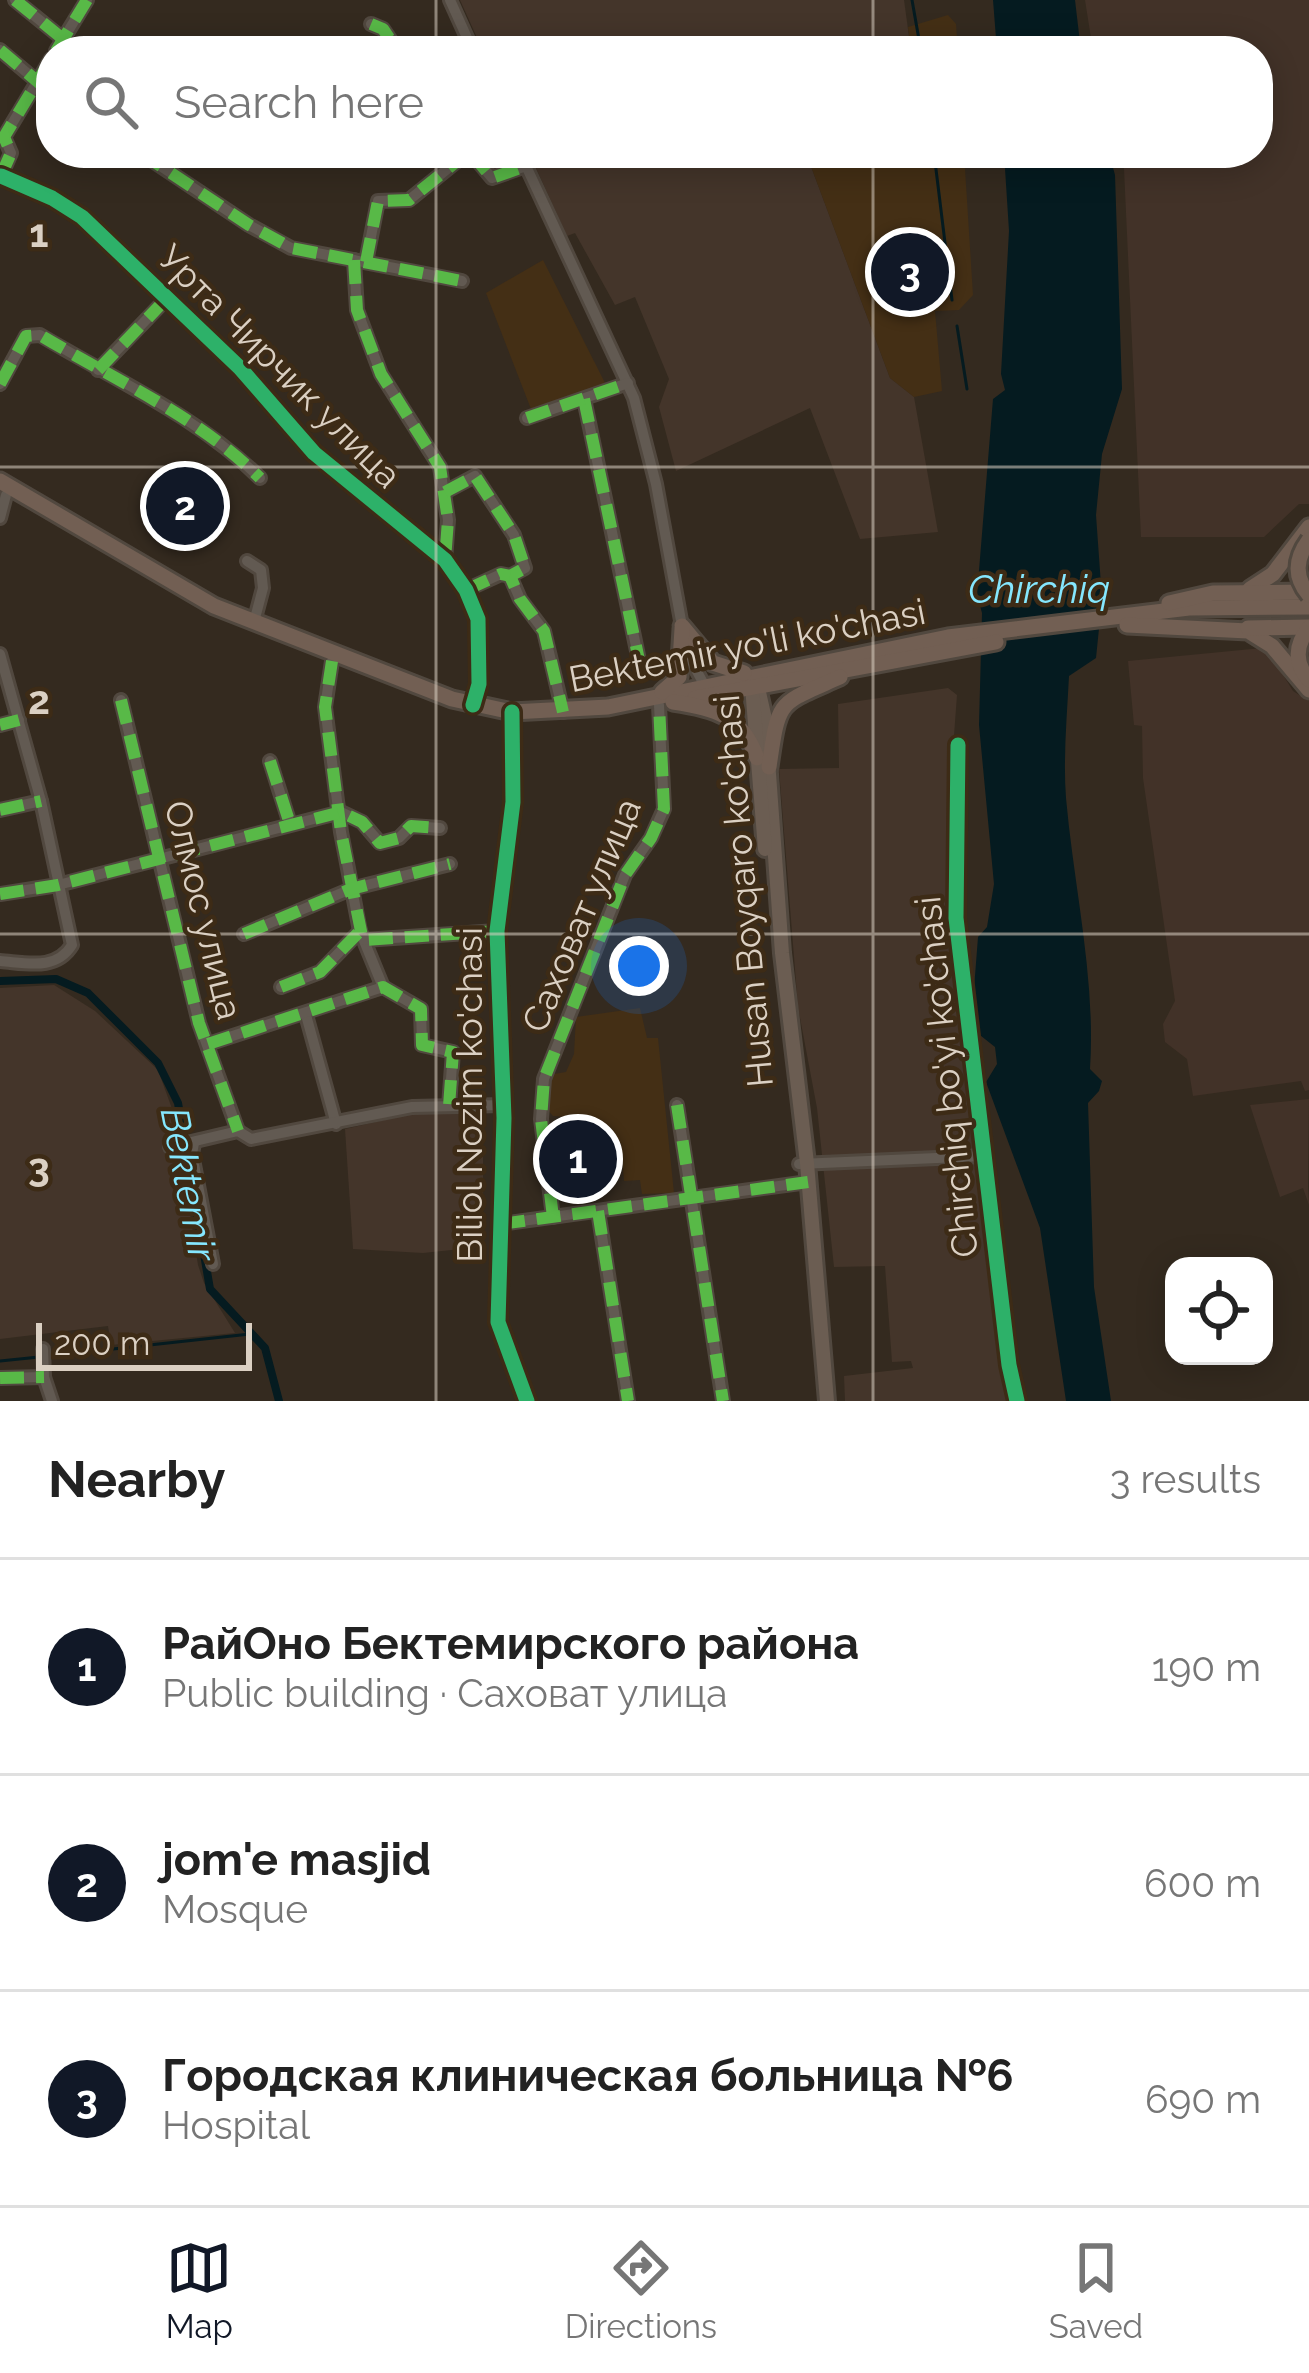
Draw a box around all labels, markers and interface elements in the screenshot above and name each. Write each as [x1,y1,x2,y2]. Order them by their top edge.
search box [36,36,1273,168]
icon: search [78,69,144,135]
text: Search here [174,76,424,129]
text: 1 [29,210,49,256]
pin: 3 [871,227,949,317]
street label: Урта Чирчик улица [150,236,410,496]
pin: 2 [146,461,224,551]
water label: Chirchiq [968,566,1110,612]
street label: Bektemir yo'li ko'chasi [565,590,929,700]
text: 2 [28,677,50,723]
street label: Husan Boyqaro ko'chasi [705,693,781,1089]
street label: Саховат улица [513,792,649,1038]
street label: Олмос улица [157,796,251,1024]
street label: Chirchiq bo'yi ko'chasi [906,894,986,1260]
street label: Biliol Nozim ko'chasi [448,927,490,1263]
your location [609,936,669,996]
water label: Bektemir [152,1103,227,1266]
pin: 1 [539,1114,617,1204]
text: 3 [28,1144,50,1190]
map controls [1165,1257,1273,1365]
button: locate [1165,1257,1273,1365]
scale bar [36,1317,252,1370]
text: 200 m [54,1324,150,1363]
text: Nearby [48,1449,225,1509]
text: 3 results [1110,1456,1261,1502]
text: РайОно Бектемирского района [162,1617,859,1670]
text: 1 [77,1644,97,1690]
text: 190 m [1152,1644,1261,1690]
text: Public building · Саховат улица [162,1670,728,1716]
text: jom'e masjid [162,1833,431,1886]
text: 2 [76,1860,98,1906]
text: 600 m [1144,1860,1261,1906]
text: Mosque [162,1886,308,1932]
text: Городская клиническая больница №6 [162,2049,1014,2102]
text: 3 [76,2076,98,2122]
text: 690 m [1145,2076,1261,2122]
text: Hospital [162,2102,310,2148]
tab: Map [166,2235,233,2346]
tab: Directions [565,2235,717,2346]
tab: Saved [1049,2235,1143,2346]

